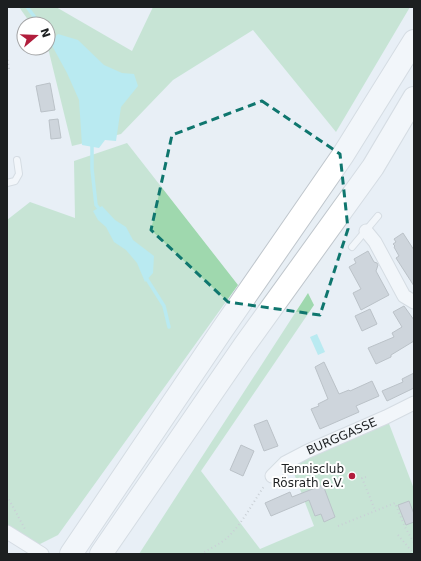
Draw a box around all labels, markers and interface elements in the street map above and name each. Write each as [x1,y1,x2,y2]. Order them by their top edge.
north arrow [16,16,56,56]
text: N [37,26,53,39]
street label: BURGGASSE [304,415,379,458]
place label: Tennisclub Rösrath e.V. [273,462,344,490]
marker: Tennisclub Rösrath e.V. [347,471,357,481]

